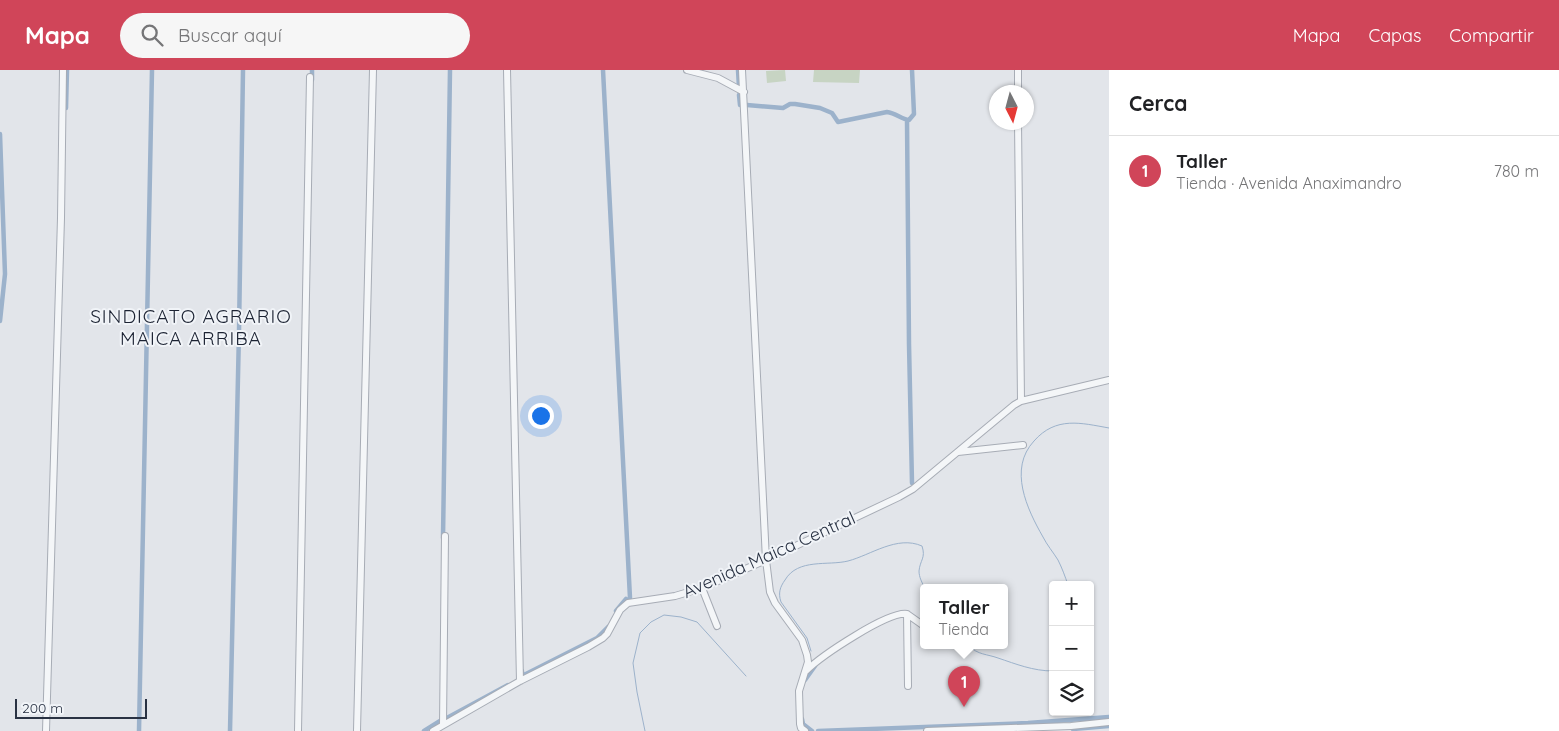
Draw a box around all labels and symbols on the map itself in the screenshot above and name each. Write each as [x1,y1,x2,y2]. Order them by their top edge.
north arrow [989,85,1034,130]
district label: SINDICATO AGRARIO MAICA ARRIBA [90,304,292,350]
your location [528,403,554,429]
street label: Avenida Maica Central [679,506,859,603]
pin: 1 [948,666,980,707]
scale bar [15,696,148,719]

